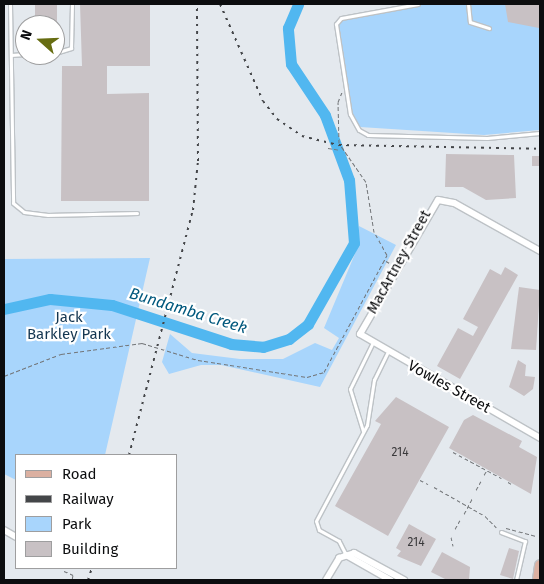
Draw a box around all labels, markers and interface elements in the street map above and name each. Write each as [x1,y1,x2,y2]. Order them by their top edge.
north arrow [15,15,65,65]
text: N [17,28,36,42]
street label: MacArtney Street [363,207,435,317]
water label: Bundamba Creek [127,284,249,338]
park label: Jack Barkley Park [27,308,111,343]
street label: Vowles Street [405,357,493,417]
house number: 214 [391,446,409,460]
legend [15,454,178,569]
text: Road [62,465,97,483]
text: Railway [62,490,114,508]
text: Park [62,515,92,533]
house number: 214 [407,536,425,550]
text: Building [62,540,118,558]

